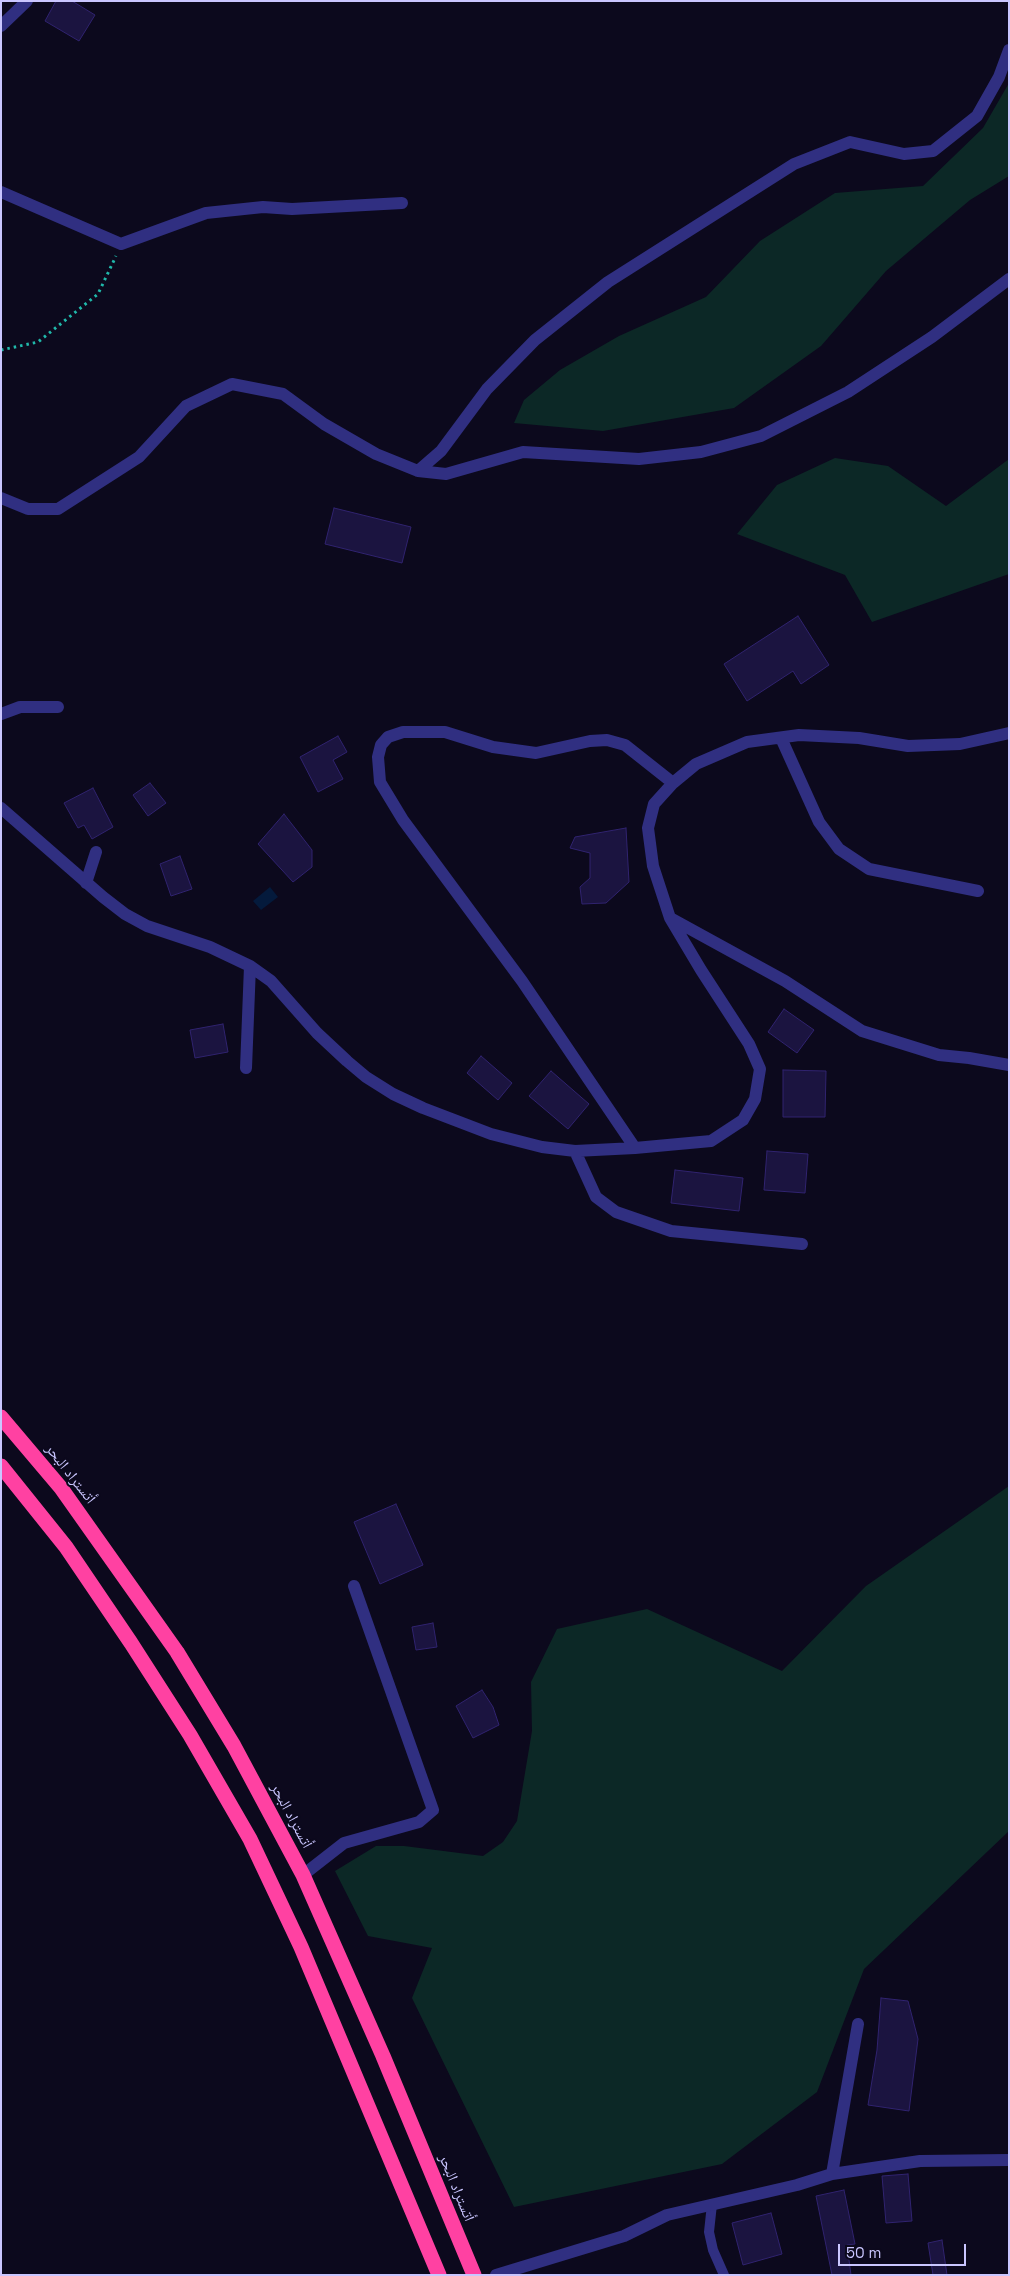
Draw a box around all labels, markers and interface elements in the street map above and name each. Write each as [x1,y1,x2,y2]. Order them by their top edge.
street label: أتستراد البحر [41,1441,99,1507]
street label: أتستراد البحر [266,1780,316,1852]
street label: أتستراد البحر [434,2152,478,2224]
scale bar [840,2234,968,2266]
text: 50 m [846,2243,881,2262]

